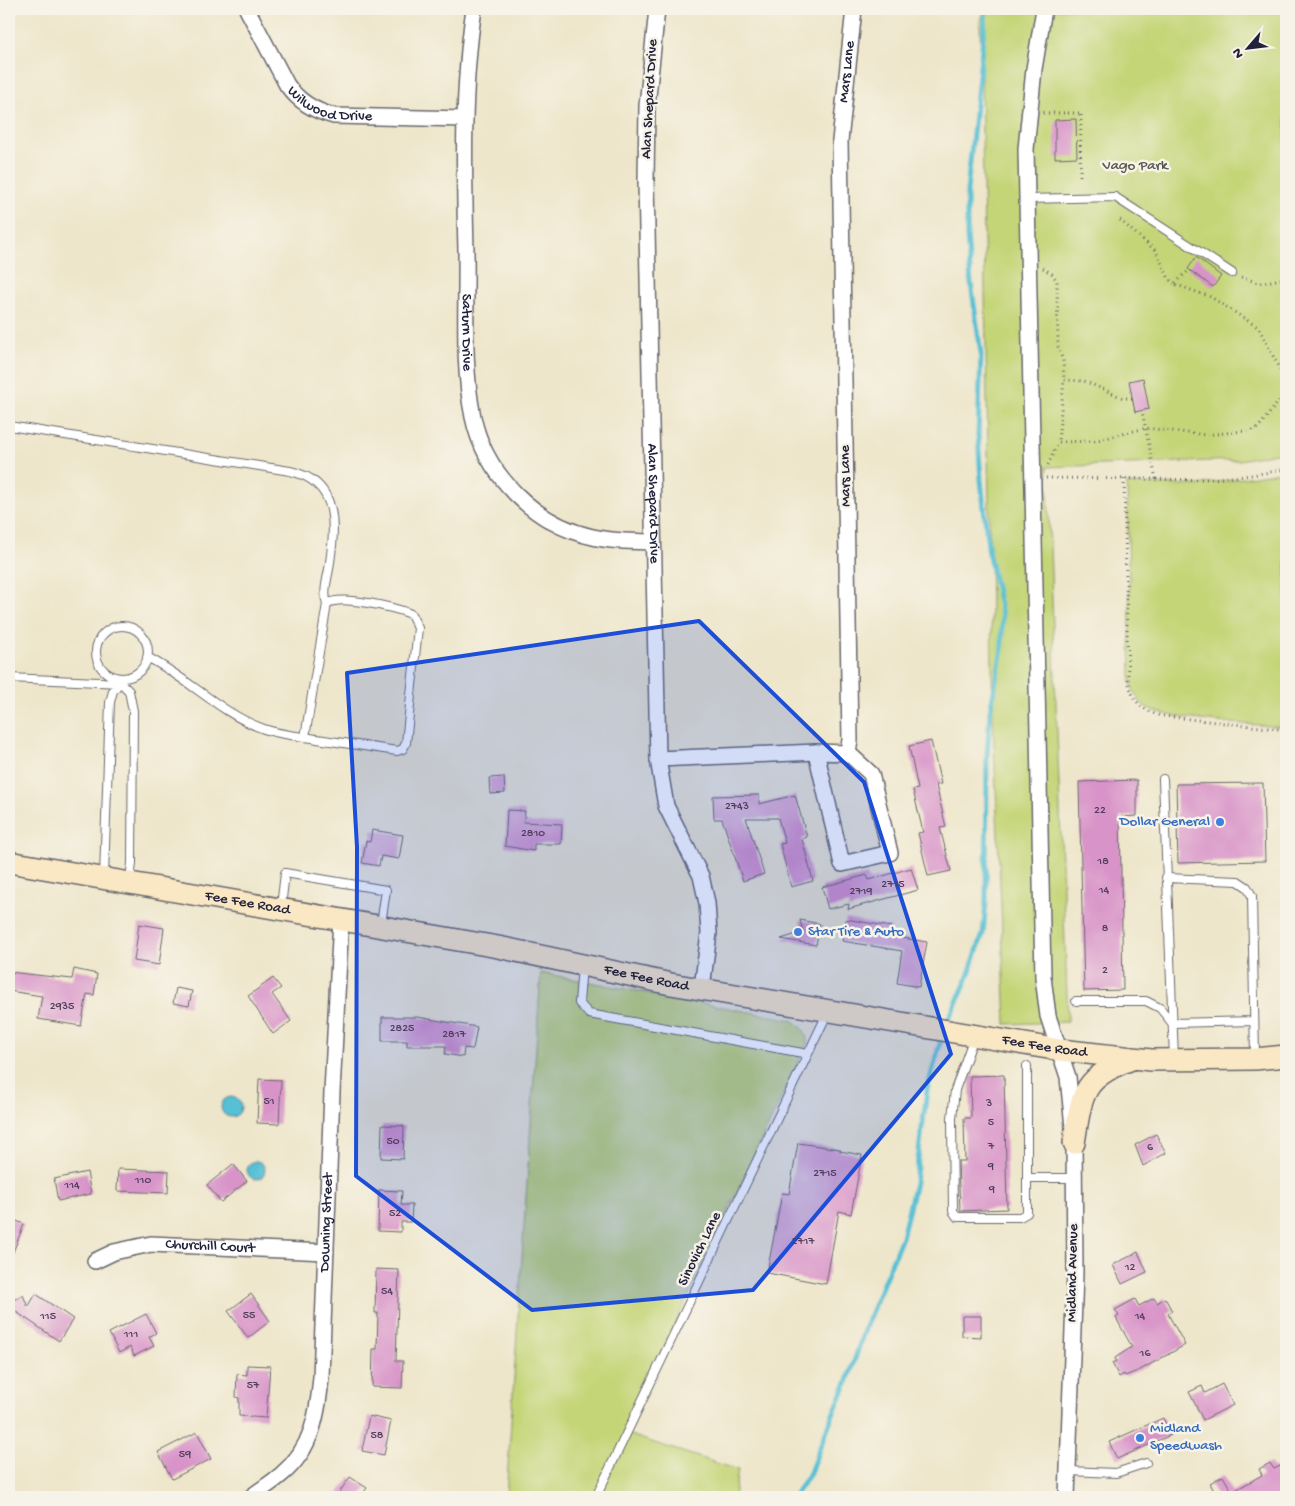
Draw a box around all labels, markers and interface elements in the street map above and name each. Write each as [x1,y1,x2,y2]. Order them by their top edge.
north arrow [1222,22,1272,72]
street label: Alan Shepard Drive [638,38,662,159]
street label: Mars Lane [835,40,860,104]
text: N [1229,45,1248,61]
street label: Wilwood Drive [283,83,373,126]
park label: Vago Park [1101,157,1169,175]
street label: Saturn Drive [457,294,476,372]
street label: Alan Shepard Drive [642,443,663,564]
street label: Mars Lane [836,445,856,507]
house number: 2743 [725,800,749,814]
house number: 22 [1094,804,1106,818]
place label: Dollar General [1119,813,1210,831]
marker: Dollar General [1214,816,1226,828]
house number: 2810 [521,827,545,841]
house number: 18 [1096,855,1109,869]
house number: 2715 [881,878,905,892]
house number: 14 [1098,884,1110,898]
house number: 2719 [850,885,872,899]
street label: Fee Fee Road [202,887,293,920]
house number: 8 [1102,922,1109,936]
place label: Star Tire & Auto [808,923,904,941]
marker: Star Tire & Auto [792,926,804,938]
street label: Fee Fee Road [601,961,691,996]
house number: 2 [1102,964,1108,978]
house number: 2935 [50,1000,74,1014]
house number: 2825 [390,1022,414,1036]
house number: 2817 [442,1028,467,1042]
street label: Fee Fee Road [999,1031,1089,1062]
house number: 51 [263,1095,275,1109]
house number: 3 [985,1097,992,1111]
house number: 5 [988,1116,994,1130]
house number: 50 [386,1135,400,1149]
house number: 7 [987,1140,995,1154]
house number: 6 [1147,1141,1154,1155]
house number: 9 [987,1160,994,1174]
house number: 2715 [813,1167,837,1181]
street label: Downing Street [316,1171,338,1273]
house number: 110 [134,1174,151,1188]
house number: 114 [63,1179,80,1193]
house number: 9 [988,1183,995,1197]
house number: 52 [389,1207,401,1221]
street label: Sinovich Lane [674,1209,726,1289]
street label: Midland Avenue [1063,1223,1083,1322]
house number: 2717 [791,1235,815,1249]
street label: Churchill Court [165,1236,257,1258]
house number: 12 [1124,1261,1135,1275]
house number: 54 [381,1285,393,1299]
house number: 55 [243,1309,255,1323]
house number: 115 [39,1310,56,1324]
house number: 14 [1134,1310,1146,1324]
house number: 111 [123,1328,138,1342]
house number: 16 [1139,1347,1151,1361]
house number: 57 [247,1379,260,1393]
place label: Midland Speedwash [1150,1420,1222,1455]
house number: 58 [371,1429,384,1443]
marker: Midland Speedwash [1134,1432,1146,1444]
house number: 59 [179,1448,191,1462]

